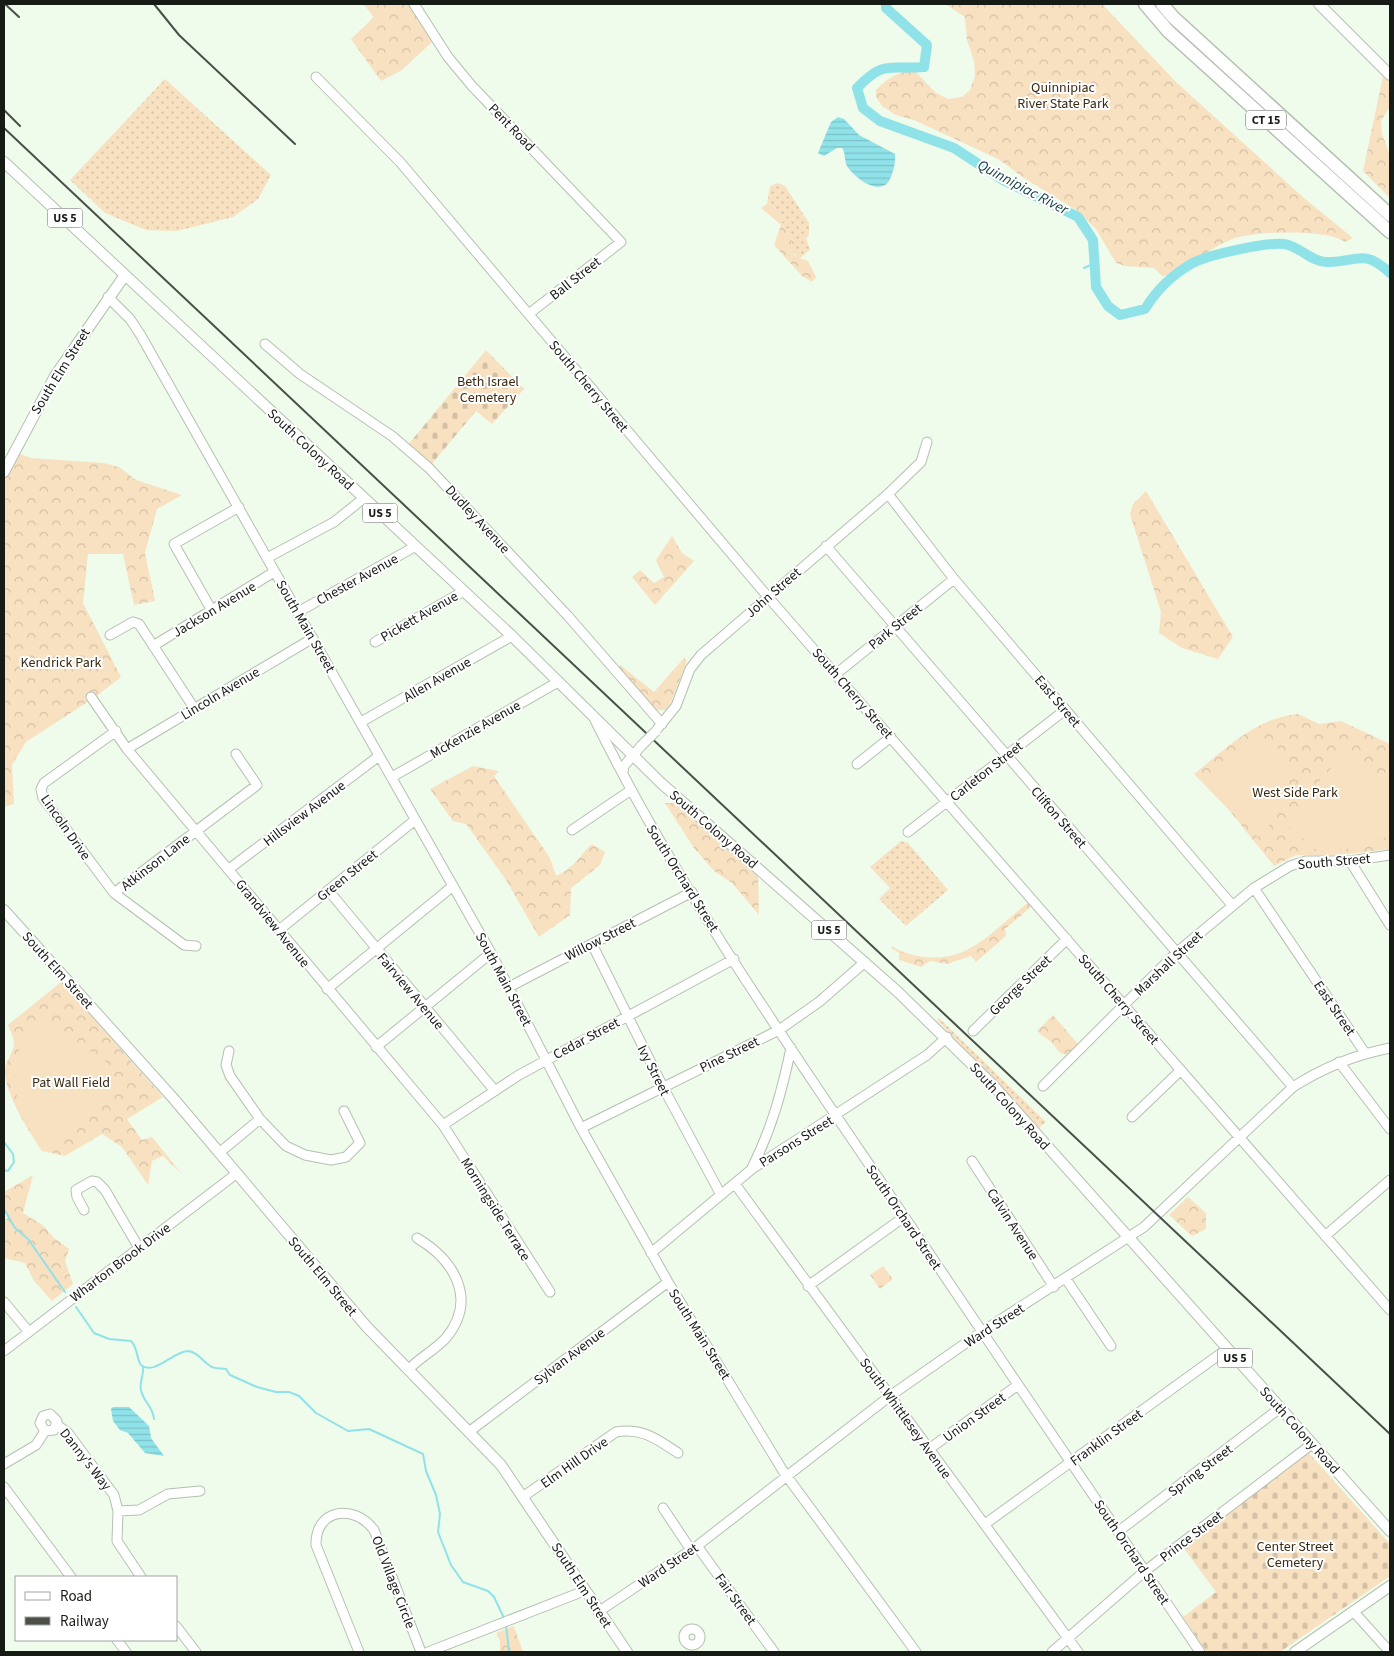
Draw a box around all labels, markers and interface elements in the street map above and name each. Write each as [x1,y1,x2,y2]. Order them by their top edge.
park label: Quinnipiac River State Park [1017,78,1109,114]
street label: Pent Road [483,99,539,156]
road number: CT 15 [1246,110,1286,130]
water label: Quinnipiac River [974,155,1073,221]
road number: US 5 [48,208,82,228]
street label: Ball Street [546,252,606,305]
street label: South Elm Street [26,324,96,418]
street label: South Cherry Street [544,336,633,437]
park label: Beth Israel Cemetery [457,372,519,408]
street label: South Colony Road [263,404,358,495]
street label: Dudley Avenue [440,481,514,558]
road number: US 5 [362,503,398,522]
street label: Chester Avenue [313,549,402,611]
street label: John Street [742,563,806,622]
street label: South Main Street [270,576,340,677]
street label: Jackson Avenue [169,577,260,643]
street label: Pickett Avenue [377,587,462,647]
street label: Park Street [864,599,927,655]
street label: South Cherry Street [807,644,898,744]
street label: Allen Avenue [400,652,475,707]
park label: Kendrick Park [21,653,102,673]
street label: Lincoln Avenue [177,662,264,725]
street label: East Street [1029,671,1085,732]
street label: McKenzie Avenue [427,696,524,764]
street label: Carleton Street [946,737,1028,807]
street label: Hillsview Avenue [259,776,350,851]
street label: Clifton Street [1026,782,1091,853]
park label: West Side Park [1252,783,1338,803]
street label: South Colony Road [665,786,762,874]
street label: Lincoln Drive [35,791,95,864]
street label: South Orchard Street [641,821,723,936]
street label: Atkinson Lane [117,829,194,896]
street label: Green Street [313,845,382,906]
street label: South Street [1297,849,1372,875]
street label: Grandview Avenue [230,875,314,972]
street label: Willow Street [562,913,640,966]
road number: US 5 [812,920,846,940]
street label: Marshall Street [1130,926,1208,1001]
street label: South Elm Street [17,927,98,1014]
street label: South Main Street [470,929,536,1030]
street label: Fairview Avenue [372,949,449,1035]
street label: South Cherry Street [1073,950,1164,1050]
street label: George Street [985,951,1056,1021]
street label: East Street [1308,977,1360,1040]
street label: Cedar Street [550,1013,623,1065]
street label: Pine Street [696,1032,763,1078]
street label: Ivy Street [632,1042,675,1100]
street label: South Colony Road [964,1059,1054,1155]
park label: Pat Wall Field [32,1073,110,1093]
street label: Parsons Street [756,1111,838,1173]
street label: Morningside Terrace [455,1154,535,1265]
street label: South Orchard Street [860,1161,946,1274]
street label: Calvin Avenue [981,1185,1043,1265]
street label: Wharton Brook Drive [66,1218,175,1307]
street label: South Elm Street [283,1233,362,1321]
street label: South Main Street [663,1285,735,1384]
street label: Ward Street [960,1299,1029,1353]
street label: Sylvan Avenue [530,1323,609,1390]
road number: US 5 [1218,1349,1252,1368]
street label: South Whittlesey Avenue [854,1354,956,1483]
street label: South Colony Road [1254,1383,1344,1479]
street label: Union Street [939,1388,1010,1447]
street label: Franklin Street [1066,1404,1147,1471]
street label: Danny's Way [55,1424,116,1495]
street label: Elm Hill Drive [537,1432,612,1493]
street label: Spring Street [1164,1440,1237,1502]
street label: South Orchard Street [1088,1496,1174,1609]
street label: Prince Street [1156,1506,1228,1567]
street label: Old Village Circle [366,1533,420,1632]
park label: Center Street Cemetery [1257,1537,1334,1573]
street label: Ward Street [635,1538,703,1593]
street label: South Elm Street [546,1539,616,1632]
street label: Fair Street [710,1570,761,1630]
legend [15,1576,178,1641]
text: Road [60,1586,92,1607]
text: Railway [60,1611,109,1632]

